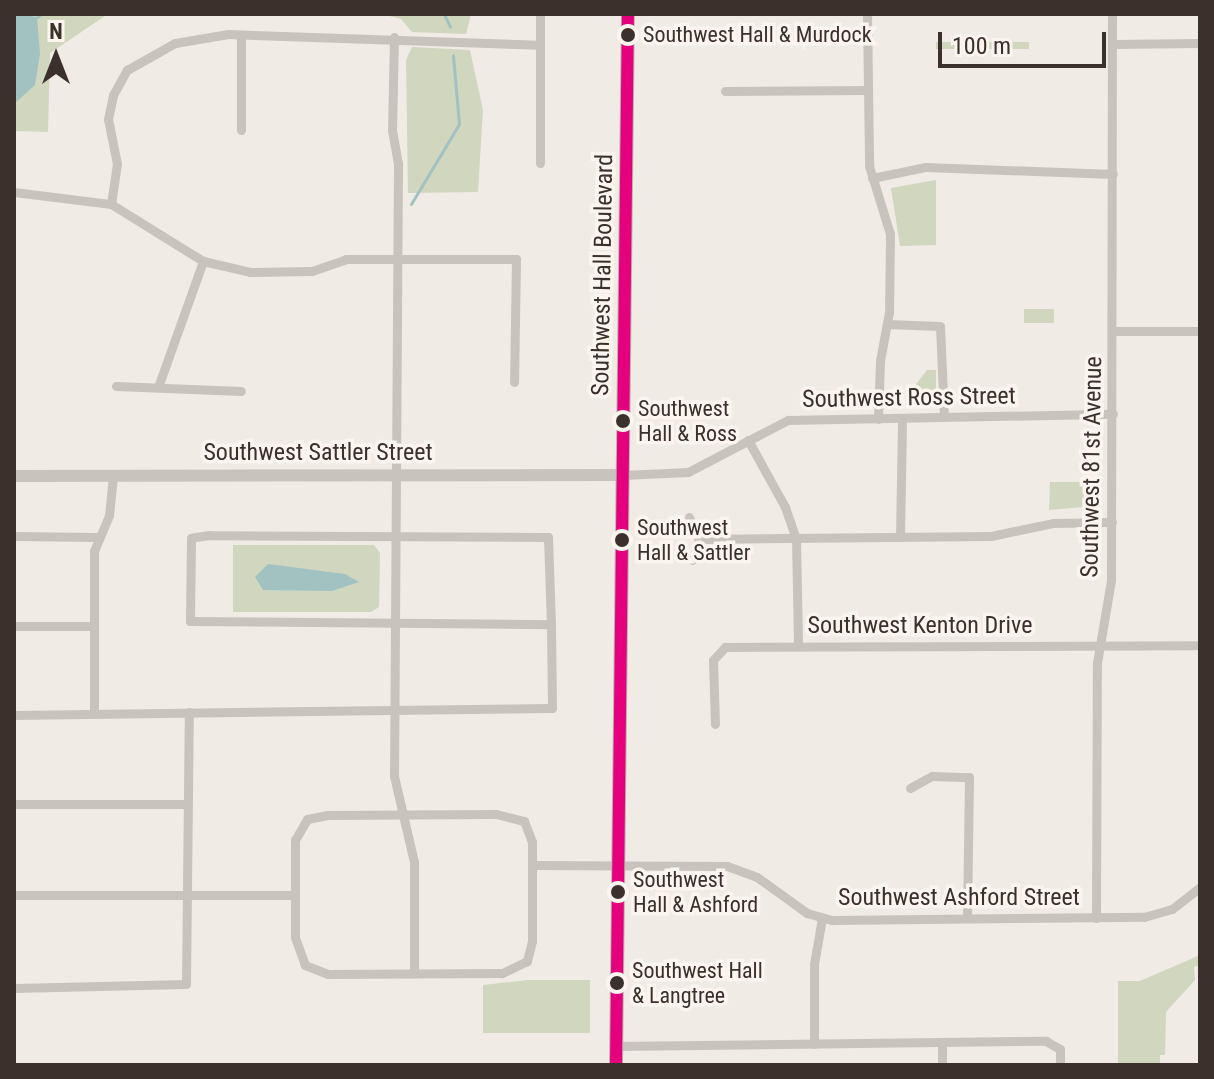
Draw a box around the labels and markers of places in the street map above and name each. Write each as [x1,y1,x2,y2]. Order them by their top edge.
place label: Southwest Hall & Murdock [643,22,872,48]
marker: Southwest Hall & Murdock [620,27,636,43]
place label: Southwest Hall & Ross [638,395,737,446]
marker: Southwest Hall & Ross [615,413,631,429]
place label: Southwest Hall & Sattler [637,514,750,566]
marker: Southwest Hall & Sattler [614,532,630,548]
place label: Southwest Hall & Ashford [633,866,758,918]
marker: Southwest Hall & Ashford [610,884,626,900]
place label: Southwest Hall & Langtree [632,957,763,1008]
marker: Southwest Hall & Langtree [609,975,625,991]

